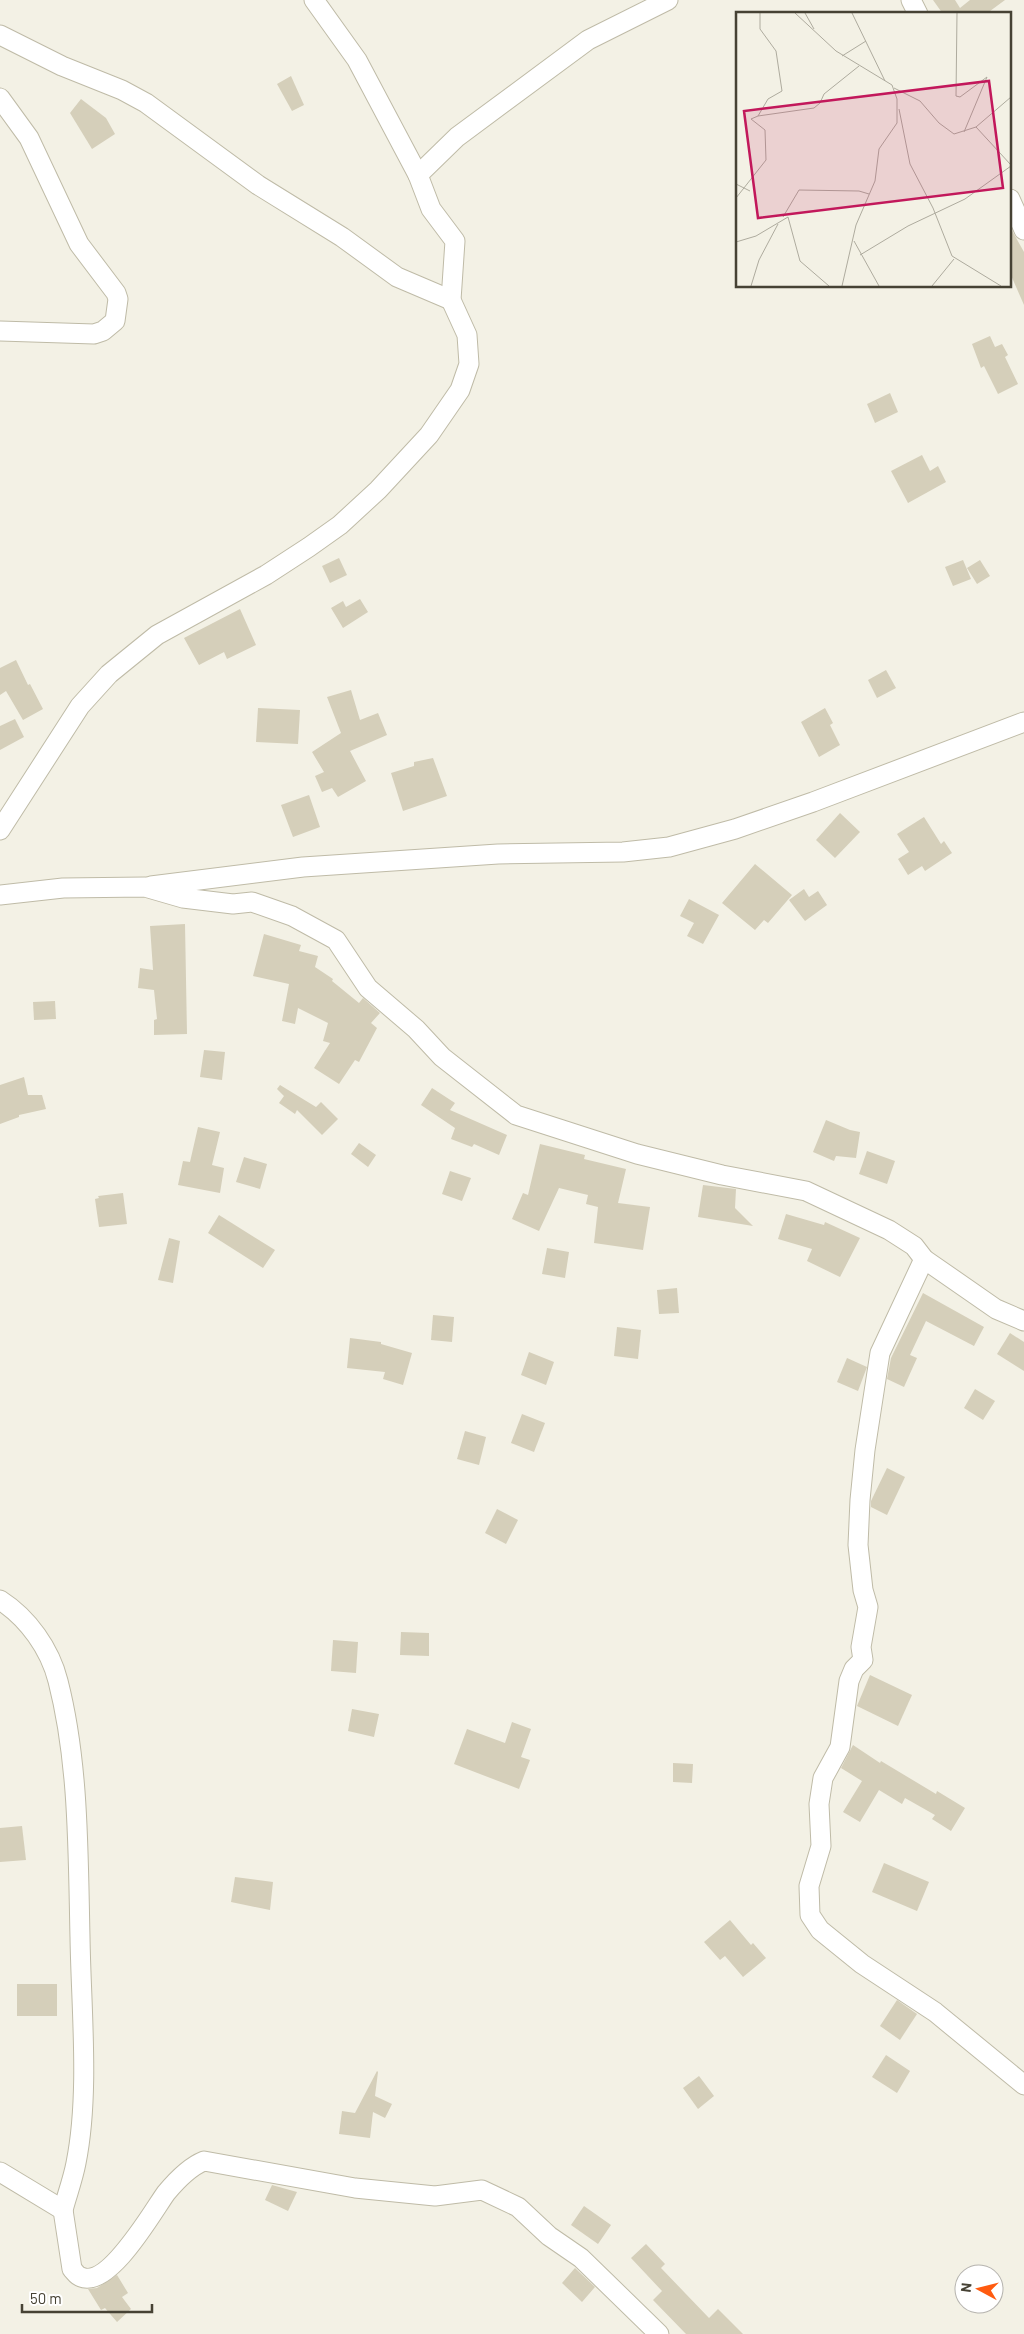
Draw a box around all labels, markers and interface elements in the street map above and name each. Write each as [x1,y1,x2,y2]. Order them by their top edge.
inset map [736,12,1012,288]
north arrow [954,2264,1004,2314]
scale bar [22,2282,152,2314]
text: N [957,2282,975,2293]
text: 50 m [30,2289,62,2307]

